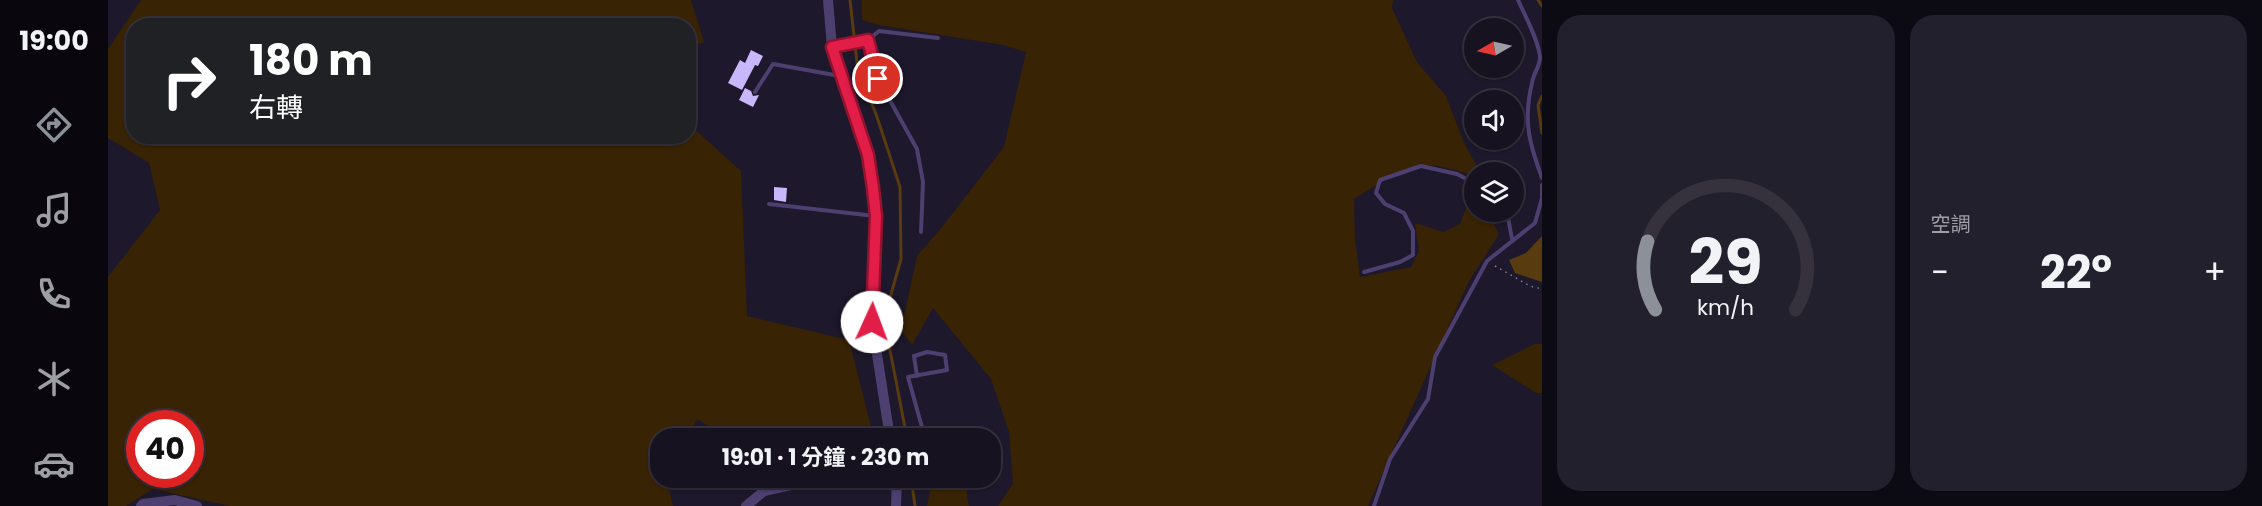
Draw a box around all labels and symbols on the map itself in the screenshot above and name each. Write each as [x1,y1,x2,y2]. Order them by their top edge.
north arrow [1464,18,1524,78]
pin [852,53,903,104]
position arrow [840,290,904,354]
speed limit sign: 40 [126,410,204,488]

